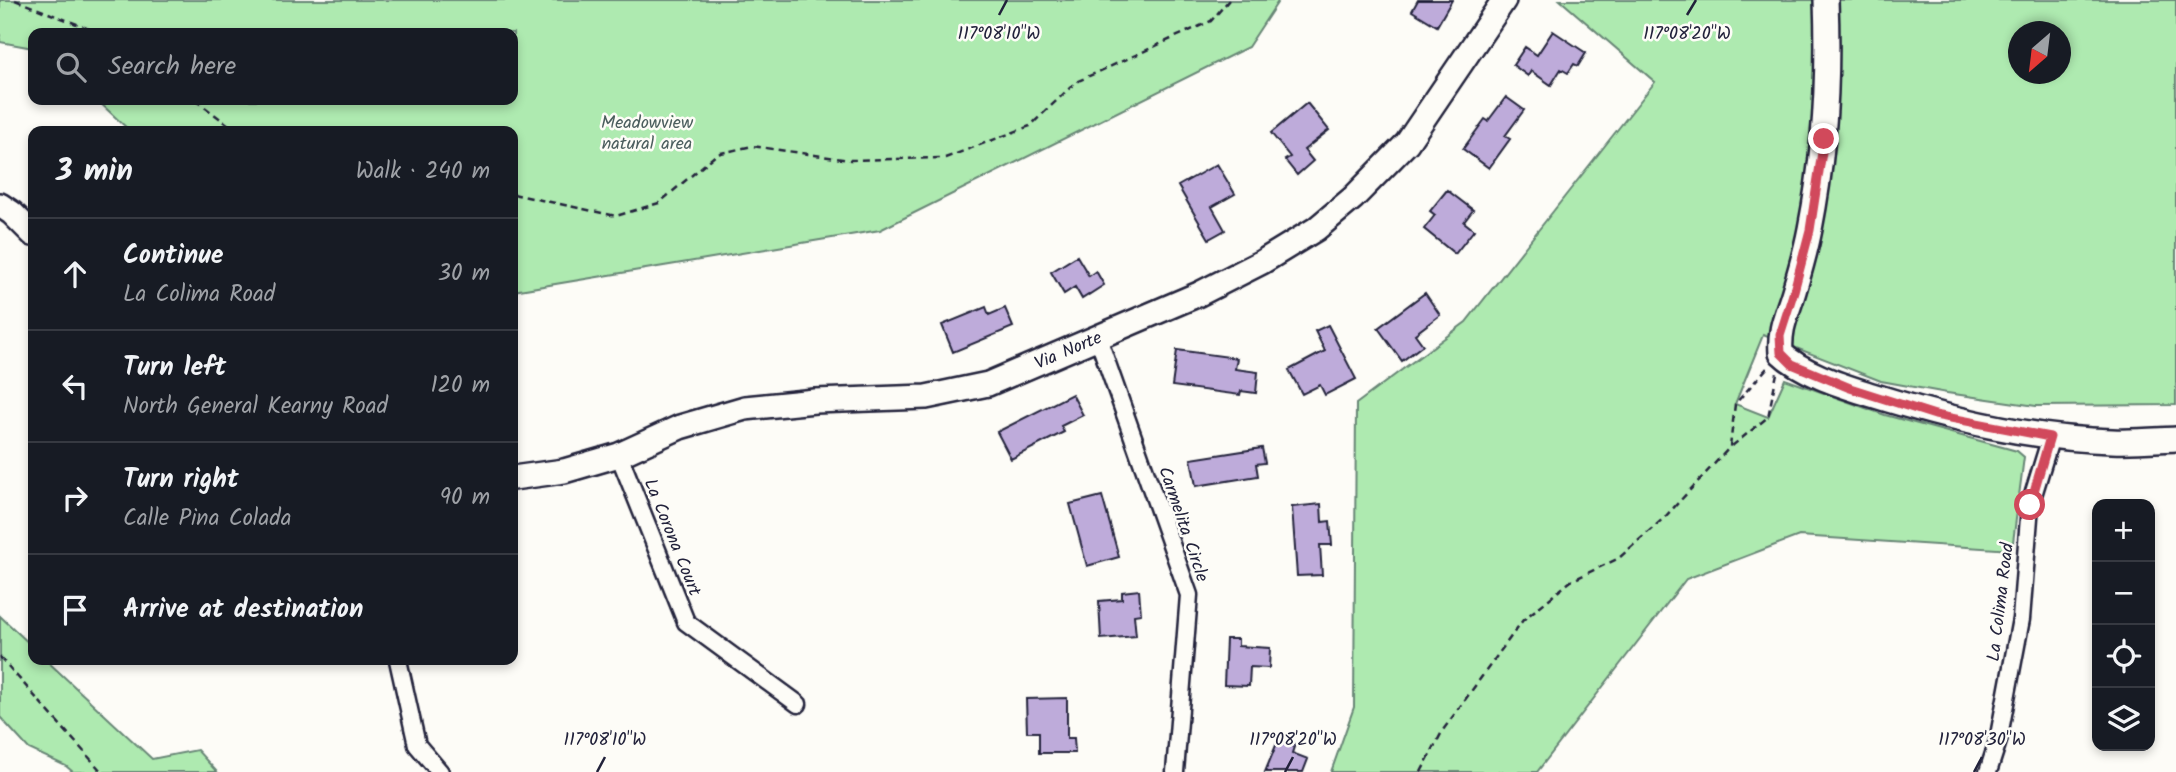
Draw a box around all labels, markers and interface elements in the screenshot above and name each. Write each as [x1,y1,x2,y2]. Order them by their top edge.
text: 117°08'10"W [958,20,1040,49]
text: 117°08'20"W [1643,20,1731,49]
north arrow [2008,21,2071,84]
search box [28,28,518,105]
text: Search here [108,46,236,88]
icon: search [52,48,90,86]
park label: Meadowview natural area [601,109,694,159]
route end [1808,123,1839,154]
text: 3 min [56,148,133,196]
text: Walk · 240 m [356,154,490,190]
text: Continue [123,235,224,277]
icon: ahead [56,255,94,293]
text: 30 m [438,256,490,292]
text: La Colima Road [123,277,275,313]
street label: Via Norte [1030,324,1107,379]
text: Turn left [123,347,226,389]
icon: left [56,367,94,405]
text: 120 m [430,368,490,404]
text: North General Kearny Road [123,389,388,425]
text: Turn right [123,459,239,501]
street label: Carmelita Circle [1149,463,1216,586]
street label: La Corona Court [635,474,709,602]
icon: right [56,479,94,517]
text: 90 m [440,480,490,516]
route start [2014,489,2045,520]
map controls [2092,499,2155,751]
button: + [2092,499,2155,562]
text: Calle Pina Colada [123,501,292,537]
street label: La Colima Road [1980,540,2023,663]
button: − [2092,562,2155,625]
text: Arrive at destination [123,589,363,631]
icon: arrive [56,591,94,629]
button: locate [2092,625,2155,688]
button: layers [2092,688,2155,751]
text: 117°08'10"W [564,726,646,755]
text: 117°08'20"W [1249,726,1337,755]
text: 117°08'30"W [1938,726,2026,755]

